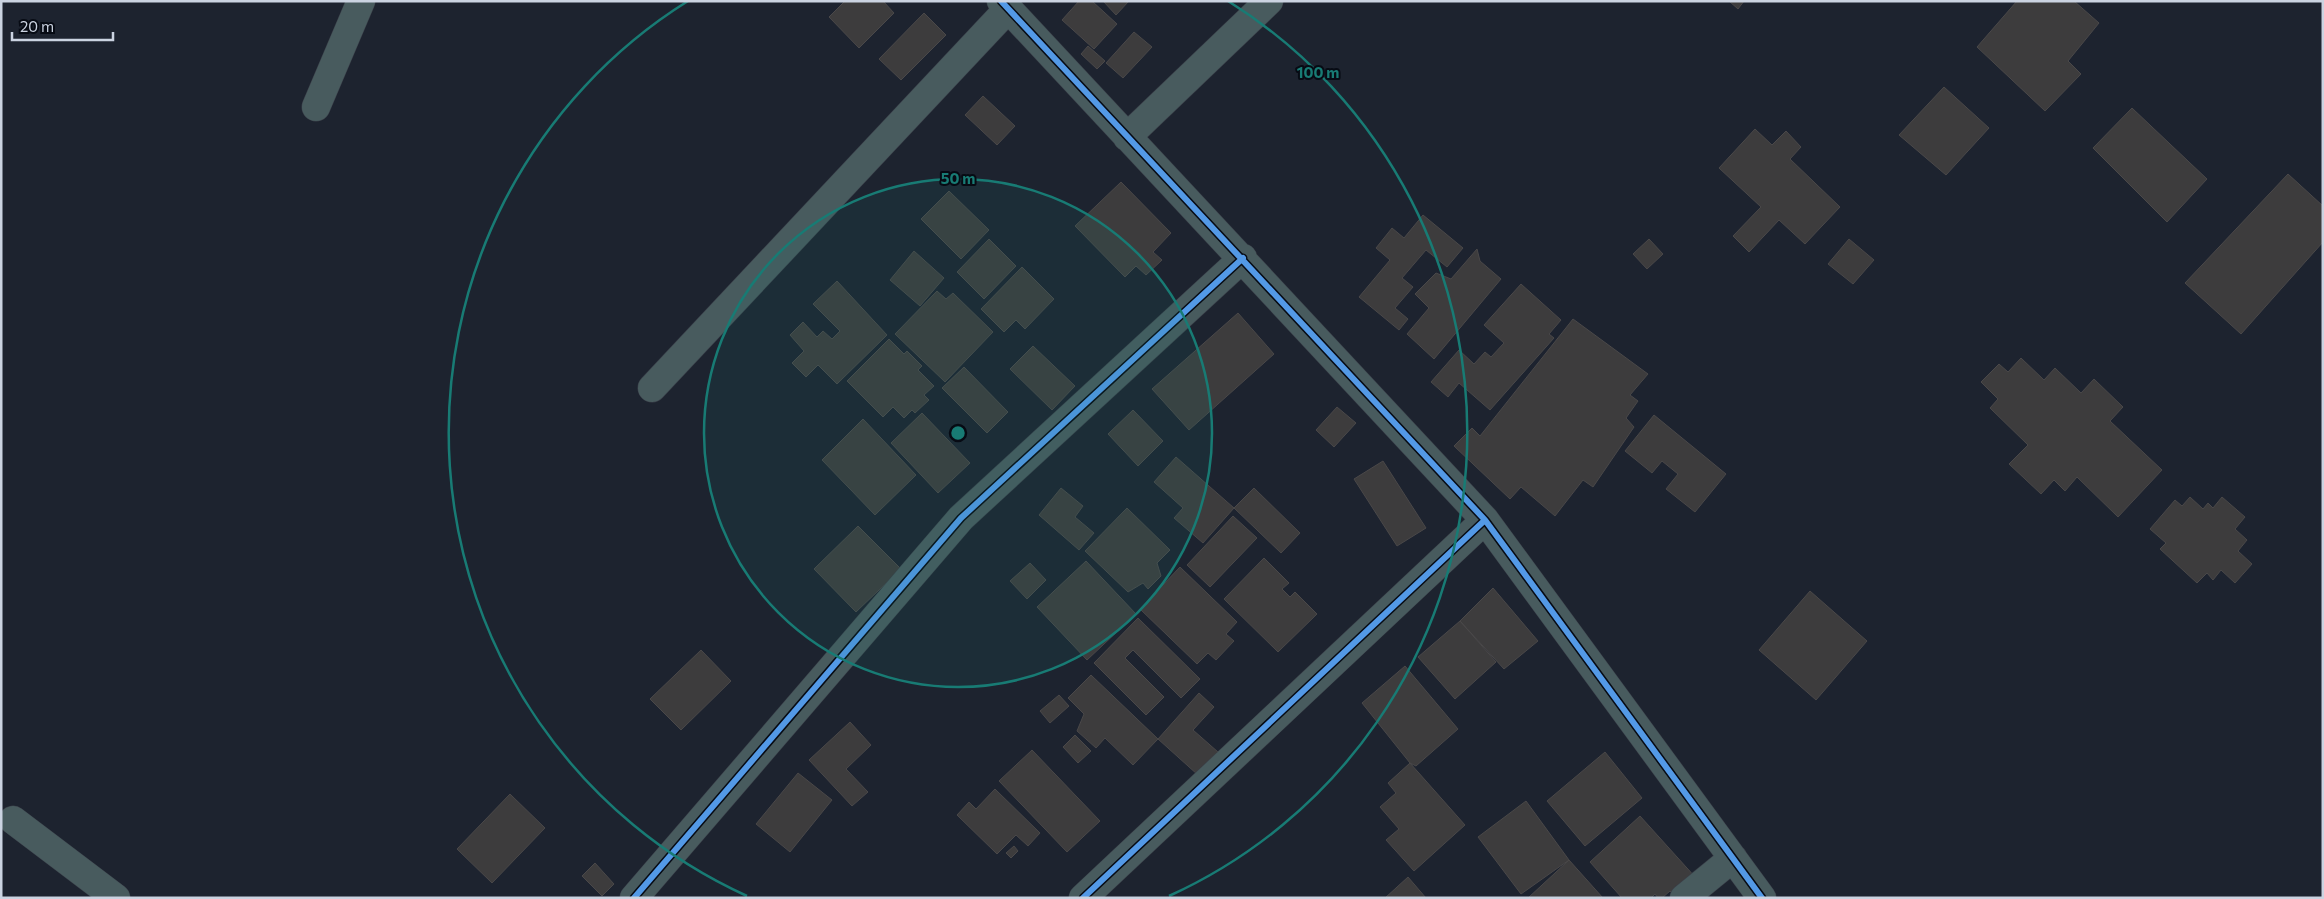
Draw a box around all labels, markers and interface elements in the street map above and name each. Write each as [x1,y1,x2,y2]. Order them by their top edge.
scale bar [12,10,114,42]
text: 20 m [20,17,54,35]
text: 100 m [1297,63,1339,81]
text: 50 m [941,169,975,187]
centre of rings [949,424,967,442]

